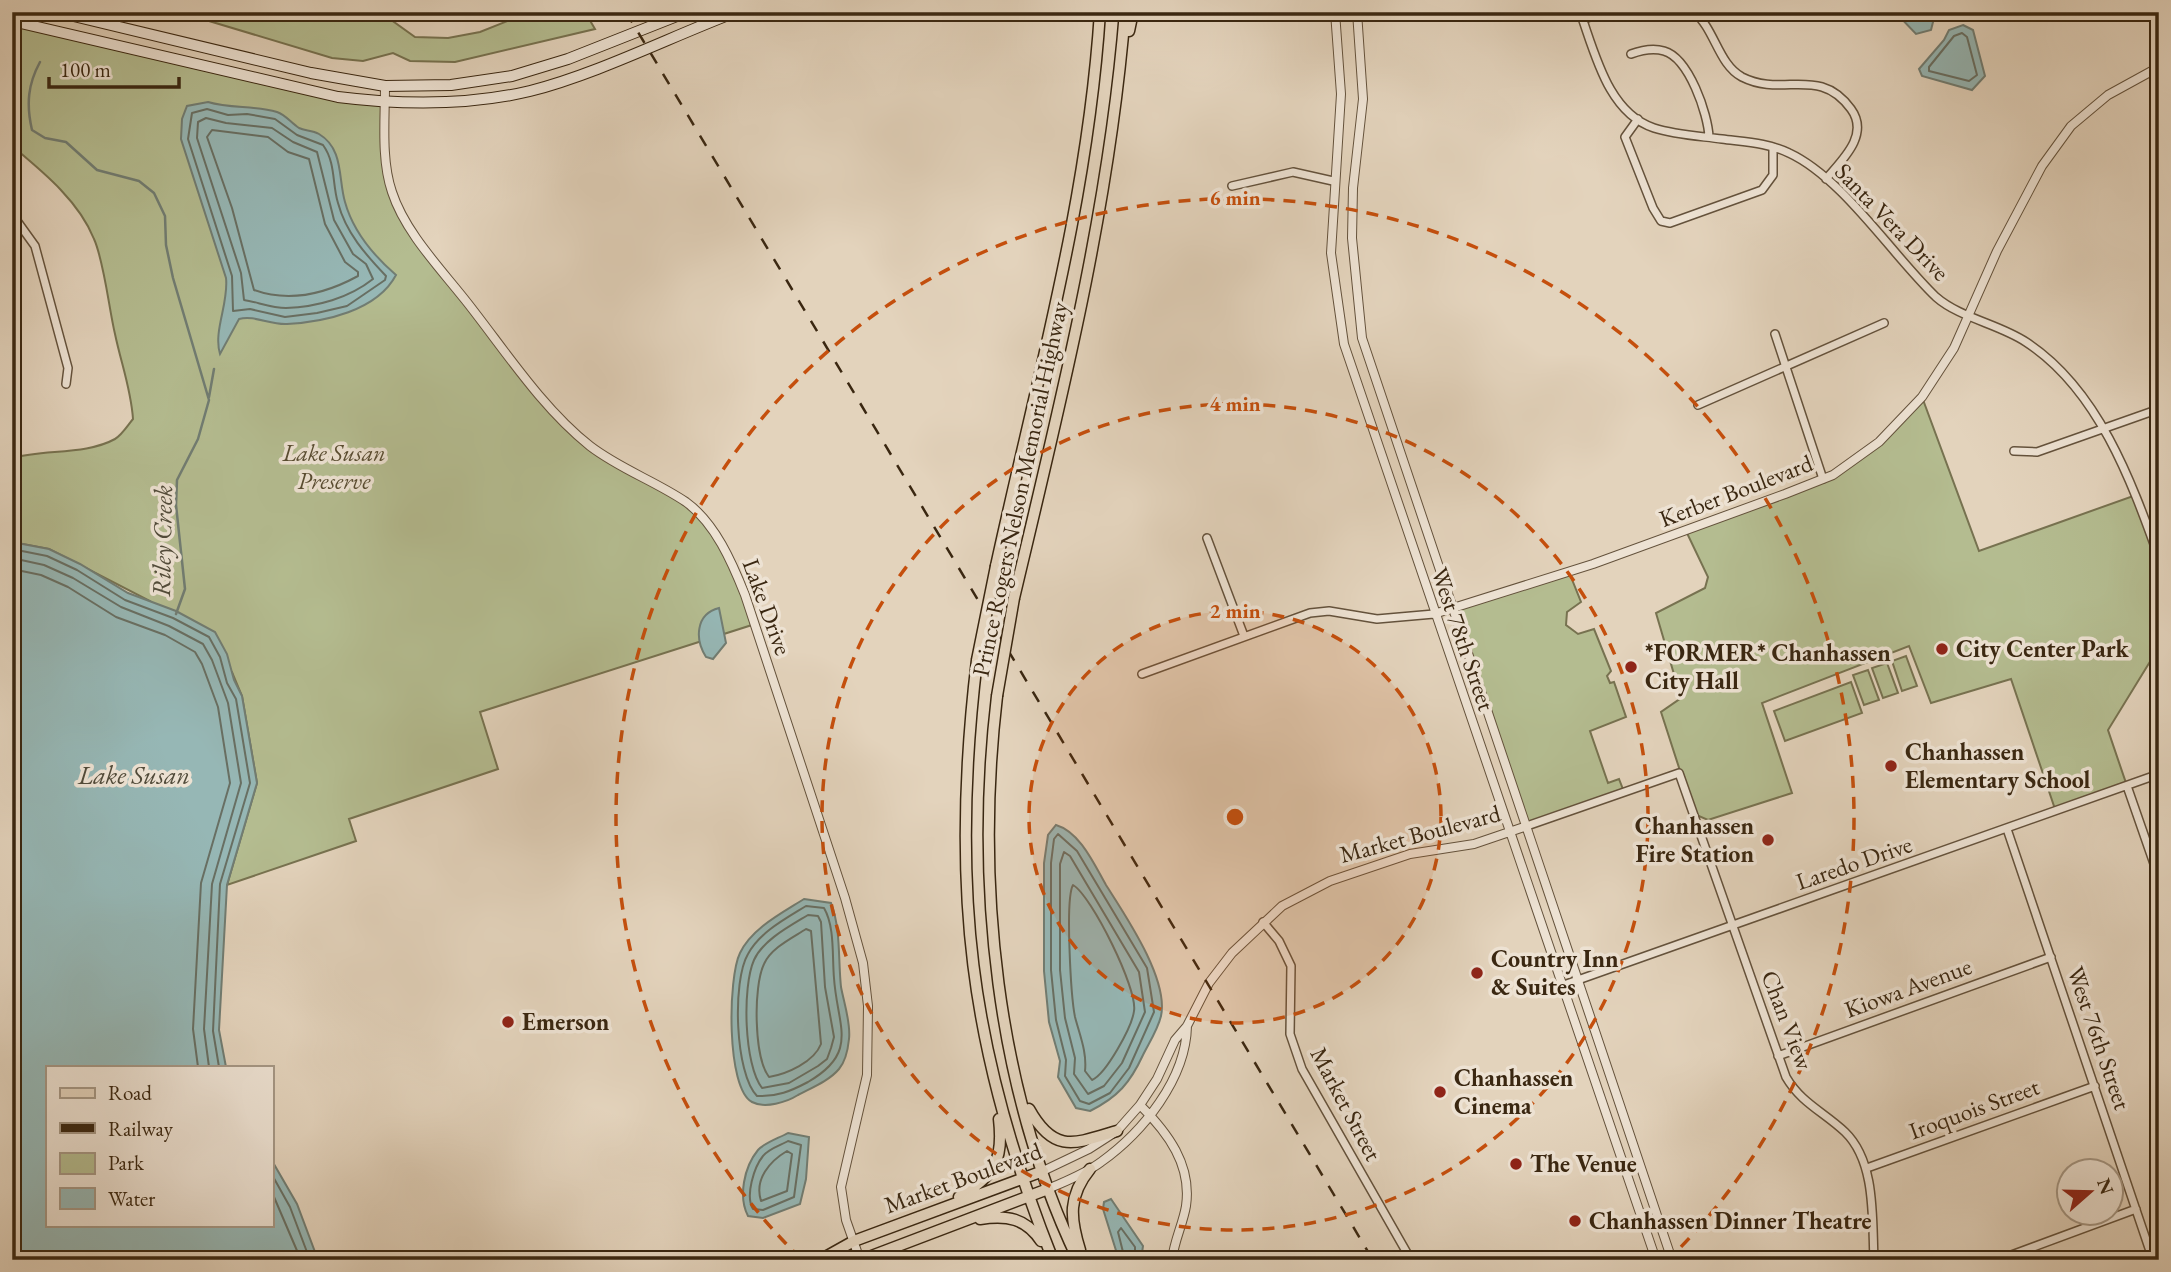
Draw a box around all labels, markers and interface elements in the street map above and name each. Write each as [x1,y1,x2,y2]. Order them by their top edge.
scale bar [49,46,178,90]
text: 100 m [60,56,111,83]
street label: Santa Vera Drive [1828,156,1956,287]
text: 6 min [1209,184,1261,211]
street label: Prince Rogers Nelson Memorial Highway [965,298,1075,679]
text: 4 min [1209,390,1261,417]
park label: Lake Susan Preserve [281,437,386,496]
street label: Kerber Boulevard [1655,447,1818,534]
water label: Riley Creek [144,485,180,597]
street label: Lake Drive [736,554,799,659]
street label: West 78th Street [1424,563,1503,715]
text: 2 min [1209,597,1261,624]
place label: City Center Park [1956,633,2130,665]
place label: *FORMER* Chanhassen City Hall [1645,637,1891,697]
marker: City Center Park [1934,641,1950,657]
marker: *FORMER* Chanhassen City Hall [1623,659,1639,675]
place label: Chanhassen Elementary School [1905,736,2091,796]
water label: Lake Susan [77,758,190,792]
marker: Chanhassen Elementary School [1883,758,1899,774]
street label: Market Boulevard [1336,797,1505,870]
centre of rings [1223,805,1247,829]
place label: Chanhassen Fire Station [1635,810,1754,869]
street label: Laredo Drive [1792,828,1916,897]
marker: Chanhassen Fire Station [1760,832,1776,848]
place label: Country Inn & Suites [1491,943,1619,1002]
street label: Kiowa Avenue [1840,950,1976,1025]
street label: West 76th Street [2060,962,2139,1114]
marker: Country Inn & Suites [1469,965,1485,981]
street label: Chan View [1754,966,1821,1074]
place label: Emerson [522,1006,610,1037]
marker: Emerson [500,1014,516,1030]
street label: Market Street [1304,1042,1390,1166]
place label: Chanhassen Cinema [1454,1062,1574,1121]
legend [46,1066,273,1226]
street label: Iroquois Street [1904,1071,2044,1146]
text: Road [108,1079,152,1106]
marker: Chanhassen Cinema [1432,1084,1448,1100]
text: Railway [108,1115,174,1142]
street label: Market Boulevard [880,1134,1047,1220]
place label: The Venue [1530,1148,1637,1179]
text: Park [108,1149,145,1176]
marker: The Venue [1508,1156,1524,1172]
north arrow [2056,1156,2126,1226]
text: N [2091,1175,2120,1198]
text: Water [108,1185,155,1212]
place label: Chanhassen Dinner Theatre [1589,1205,1872,1236]
marker: Chanhassen Dinner Theatre [1567,1213,1583,1229]

